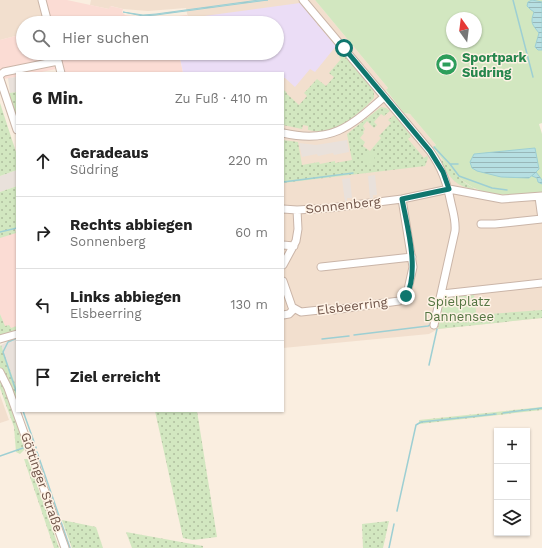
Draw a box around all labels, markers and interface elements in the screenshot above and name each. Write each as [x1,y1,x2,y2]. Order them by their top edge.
north arrow [446,12,482,48]
search box [16,16,284,60]
icon: search [30,27,52,49]
text: Hier suchen [62,29,149,47]
route start [335,39,353,57]
place label: Sportpark Südring [462,50,528,80]
sports icon: Sportpark Südring [433,51,459,77]
text: 6 Min. [32,88,83,108]
text: Zu Fuß · 410 m [175,91,268,106]
text: Geradeaus [70,144,149,162]
icon: ahead [32,150,54,172]
text: 220 m [228,153,268,168]
text: Südring [70,162,118,177]
street label: Sonnenberg [305,194,381,216]
text: Rechts abbiegen [70,216,192,234]
icon: right [32,222,54,244]
text: 60 m [235,225,268,240]
text: Sonnenberg [70,234,145,249]
route end [397,287,415,305]
text: Links abbiegen [70,288,181,306]
icon: left [32,294,54,316]
street label: Elsbeerring [316,294,388,318]
park label: Spielplatz Dannensee [424,294,494,324]
text: 130 m [230,297,268,312]
text: Elsbeerring [70,306,141,321]
icon: arrive [32,366,54,388]
text: Ziel erreicht [70,368,160,386]
map controls [494,428,530,536]
button: + [494,428,530,464]
street label: Göttinger Straße [18,430,66,534]
button: − [494,464,530,500]
button: layers [494,500,530,536]

